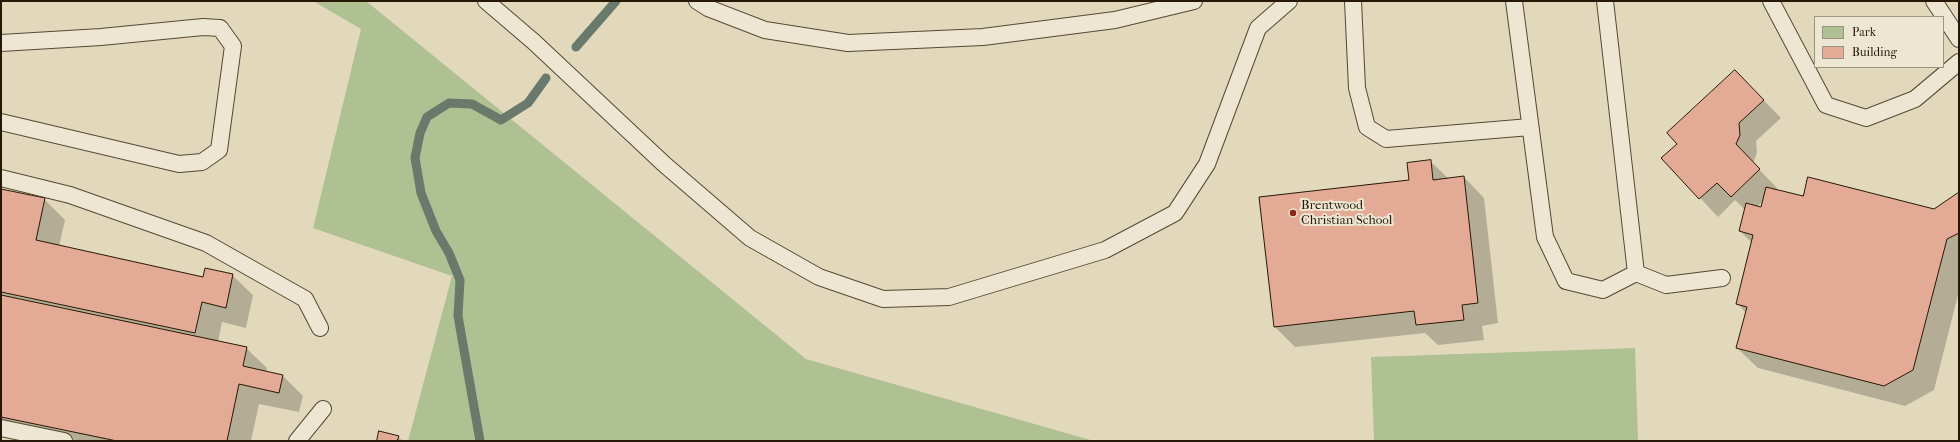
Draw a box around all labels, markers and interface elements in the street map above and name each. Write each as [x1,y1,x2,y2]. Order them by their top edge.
legend [1814,16,1944,68]
text: Park [1852,25,1876,39]
text: Building [1852,45,1897,59]
place label: Brentwood Christian School [1301,198,1392,229]
marker: Brentwood Christian School [1288,208,1298,218]

